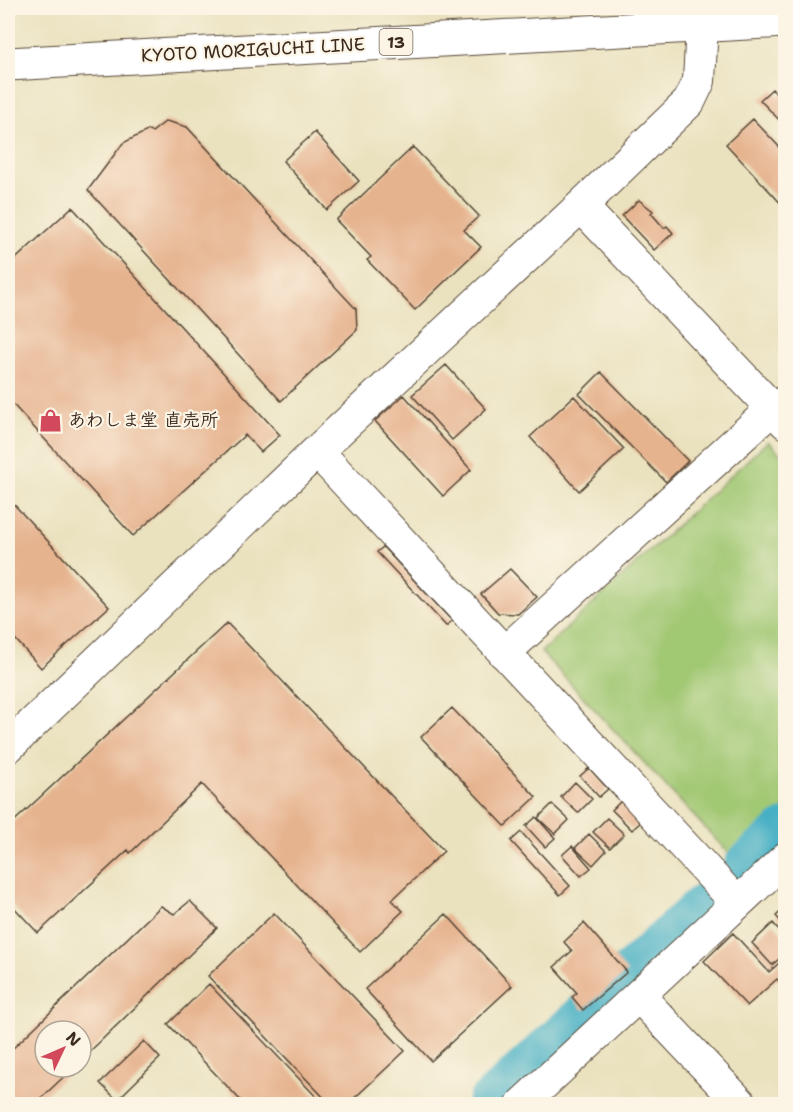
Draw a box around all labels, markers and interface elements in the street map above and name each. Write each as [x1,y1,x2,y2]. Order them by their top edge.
road number: 13 [380,29,412,55]
street label: KYOTO MORIGUCHI LINE [140,32,366,68]
shop icon: あわしま堂 直売所 [37,407,63,433]
place label: あわしま堂 直売所 [68,408,218,432]
north arrow [33,1019,93,1079]
text: N [61,1027,85,1051]

